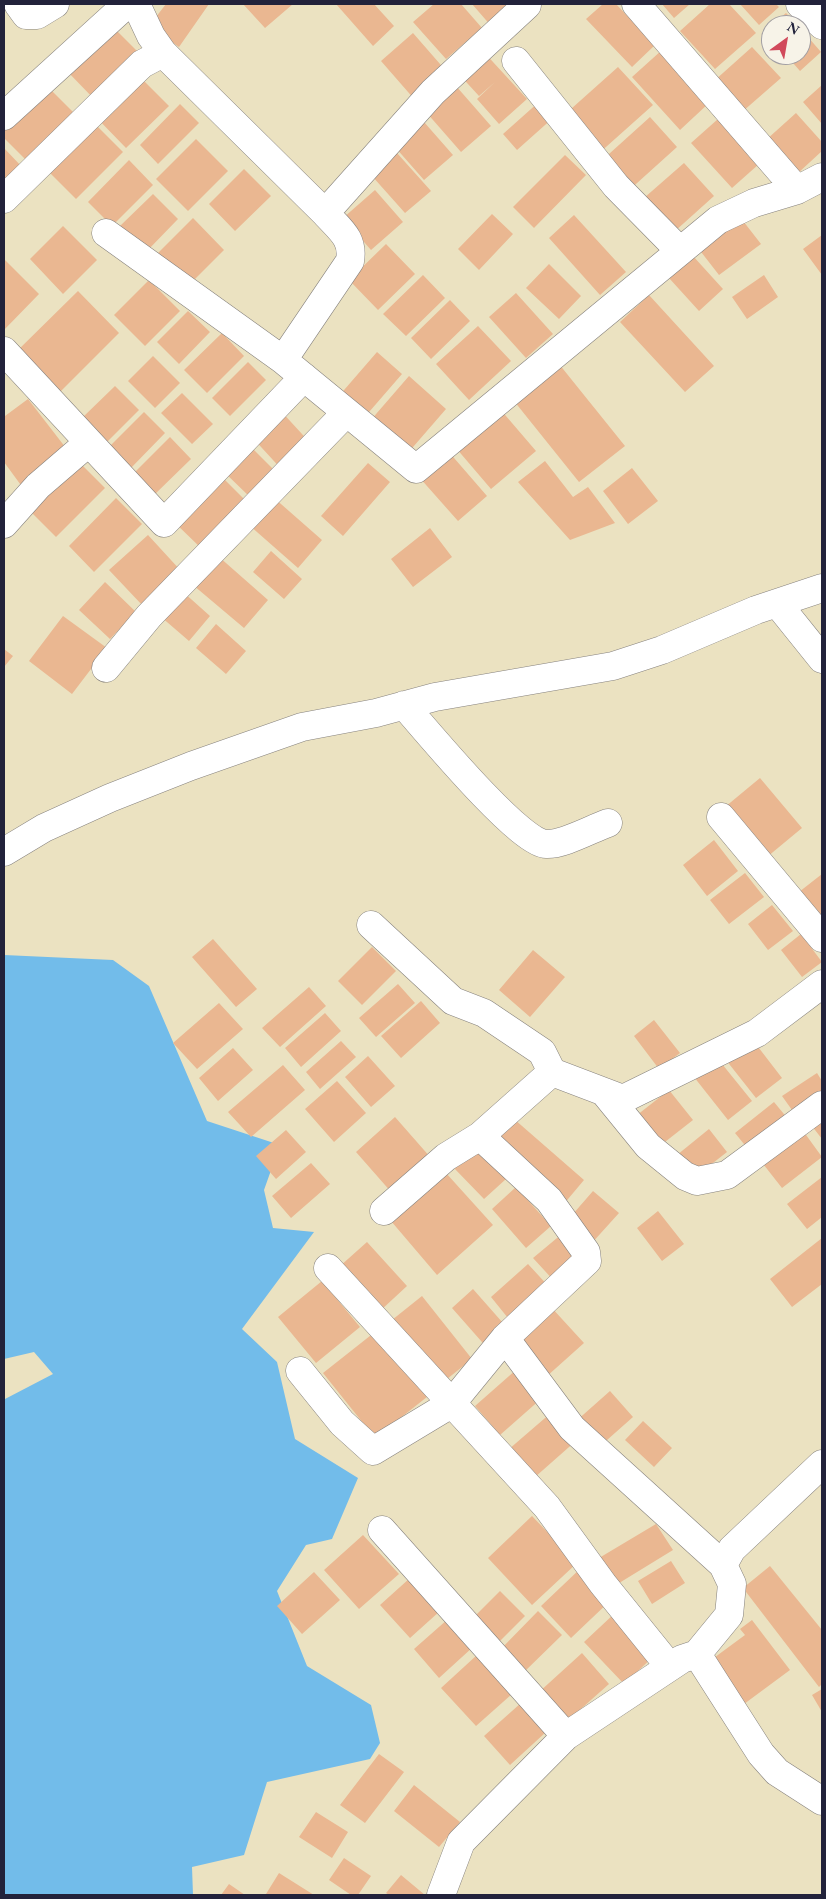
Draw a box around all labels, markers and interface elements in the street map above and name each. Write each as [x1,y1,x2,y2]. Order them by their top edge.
north arrow [761,15,811,65]
text: N [784,17,803,39]

